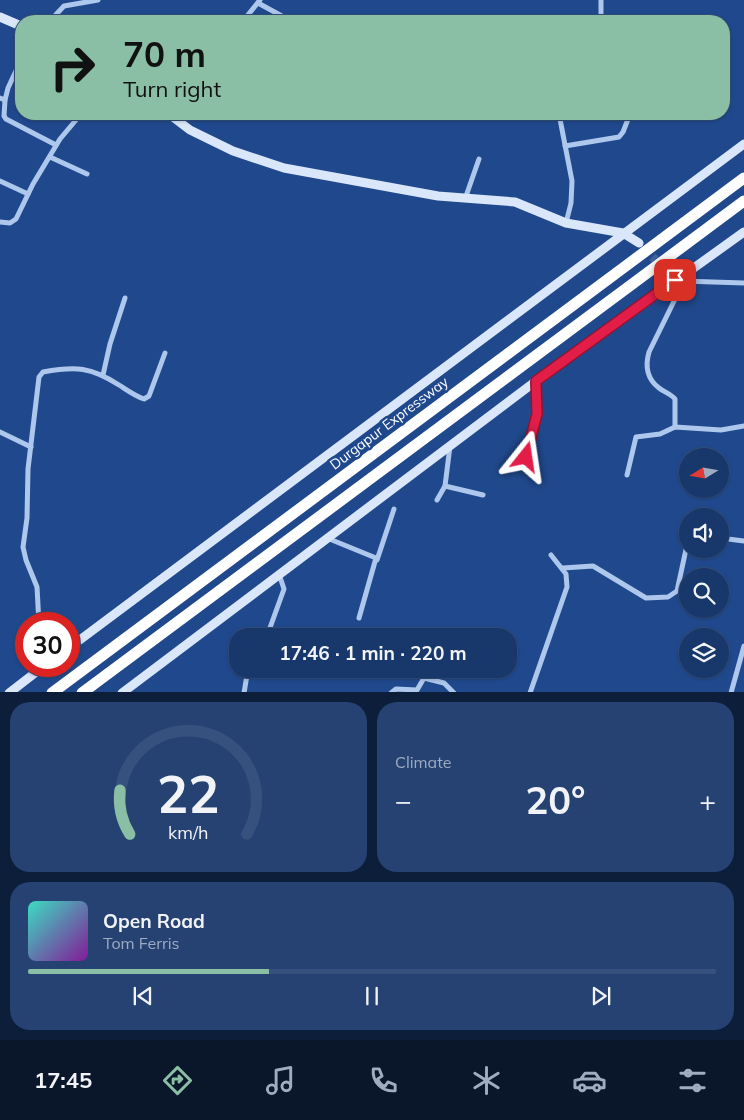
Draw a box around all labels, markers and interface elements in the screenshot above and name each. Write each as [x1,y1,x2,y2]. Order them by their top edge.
text: 70 m [123,32,206,76]
icon: right [40,35,105,100]
text: Turn right [123,75,221,103]
pin [654,259,696,301]
icon: arrive [661,266,689,294]
street label: Durgapur Expressway [326,372,452,473]
position arrow [499,430,551,482]
north arrow [679,448,729,498]
map controls [679,448,729,678]
button: sound [679,508,729,558]
button: search [679,568,729,618]
speed limit sign: 30 [15,612,80,677]
button: layers [679,628,729,678]
text: 17:46 · 1 min · 220 m [279,641,467,665]
text: Climate [395,752,451,772]
text: 22 [157,761,220,826]
text: 20° [525,776,586,824]
text: − [395,783,412,818]
text: + [699,783,716,818]
text: km/h [168,821,209,843]
text: Open Road [103,909,205,933]
text: Tom Ferris [103,933,180,953]
icon: previous [129,982,157,1010]
icon: pause [358,982,386,1010]
icon: next [587,982,615,1010]
icon: directions [160,1063,195,1098]
icon: music [263,1063,298,1098]
icon: phone [366,1063,401,1098]
icon: climate [469,1063,504,1098]
icon: car [572,1063,607,1098]
icon: filters [675,1063,710,1098]
text: 17:45 [34,1066,92,1094]

